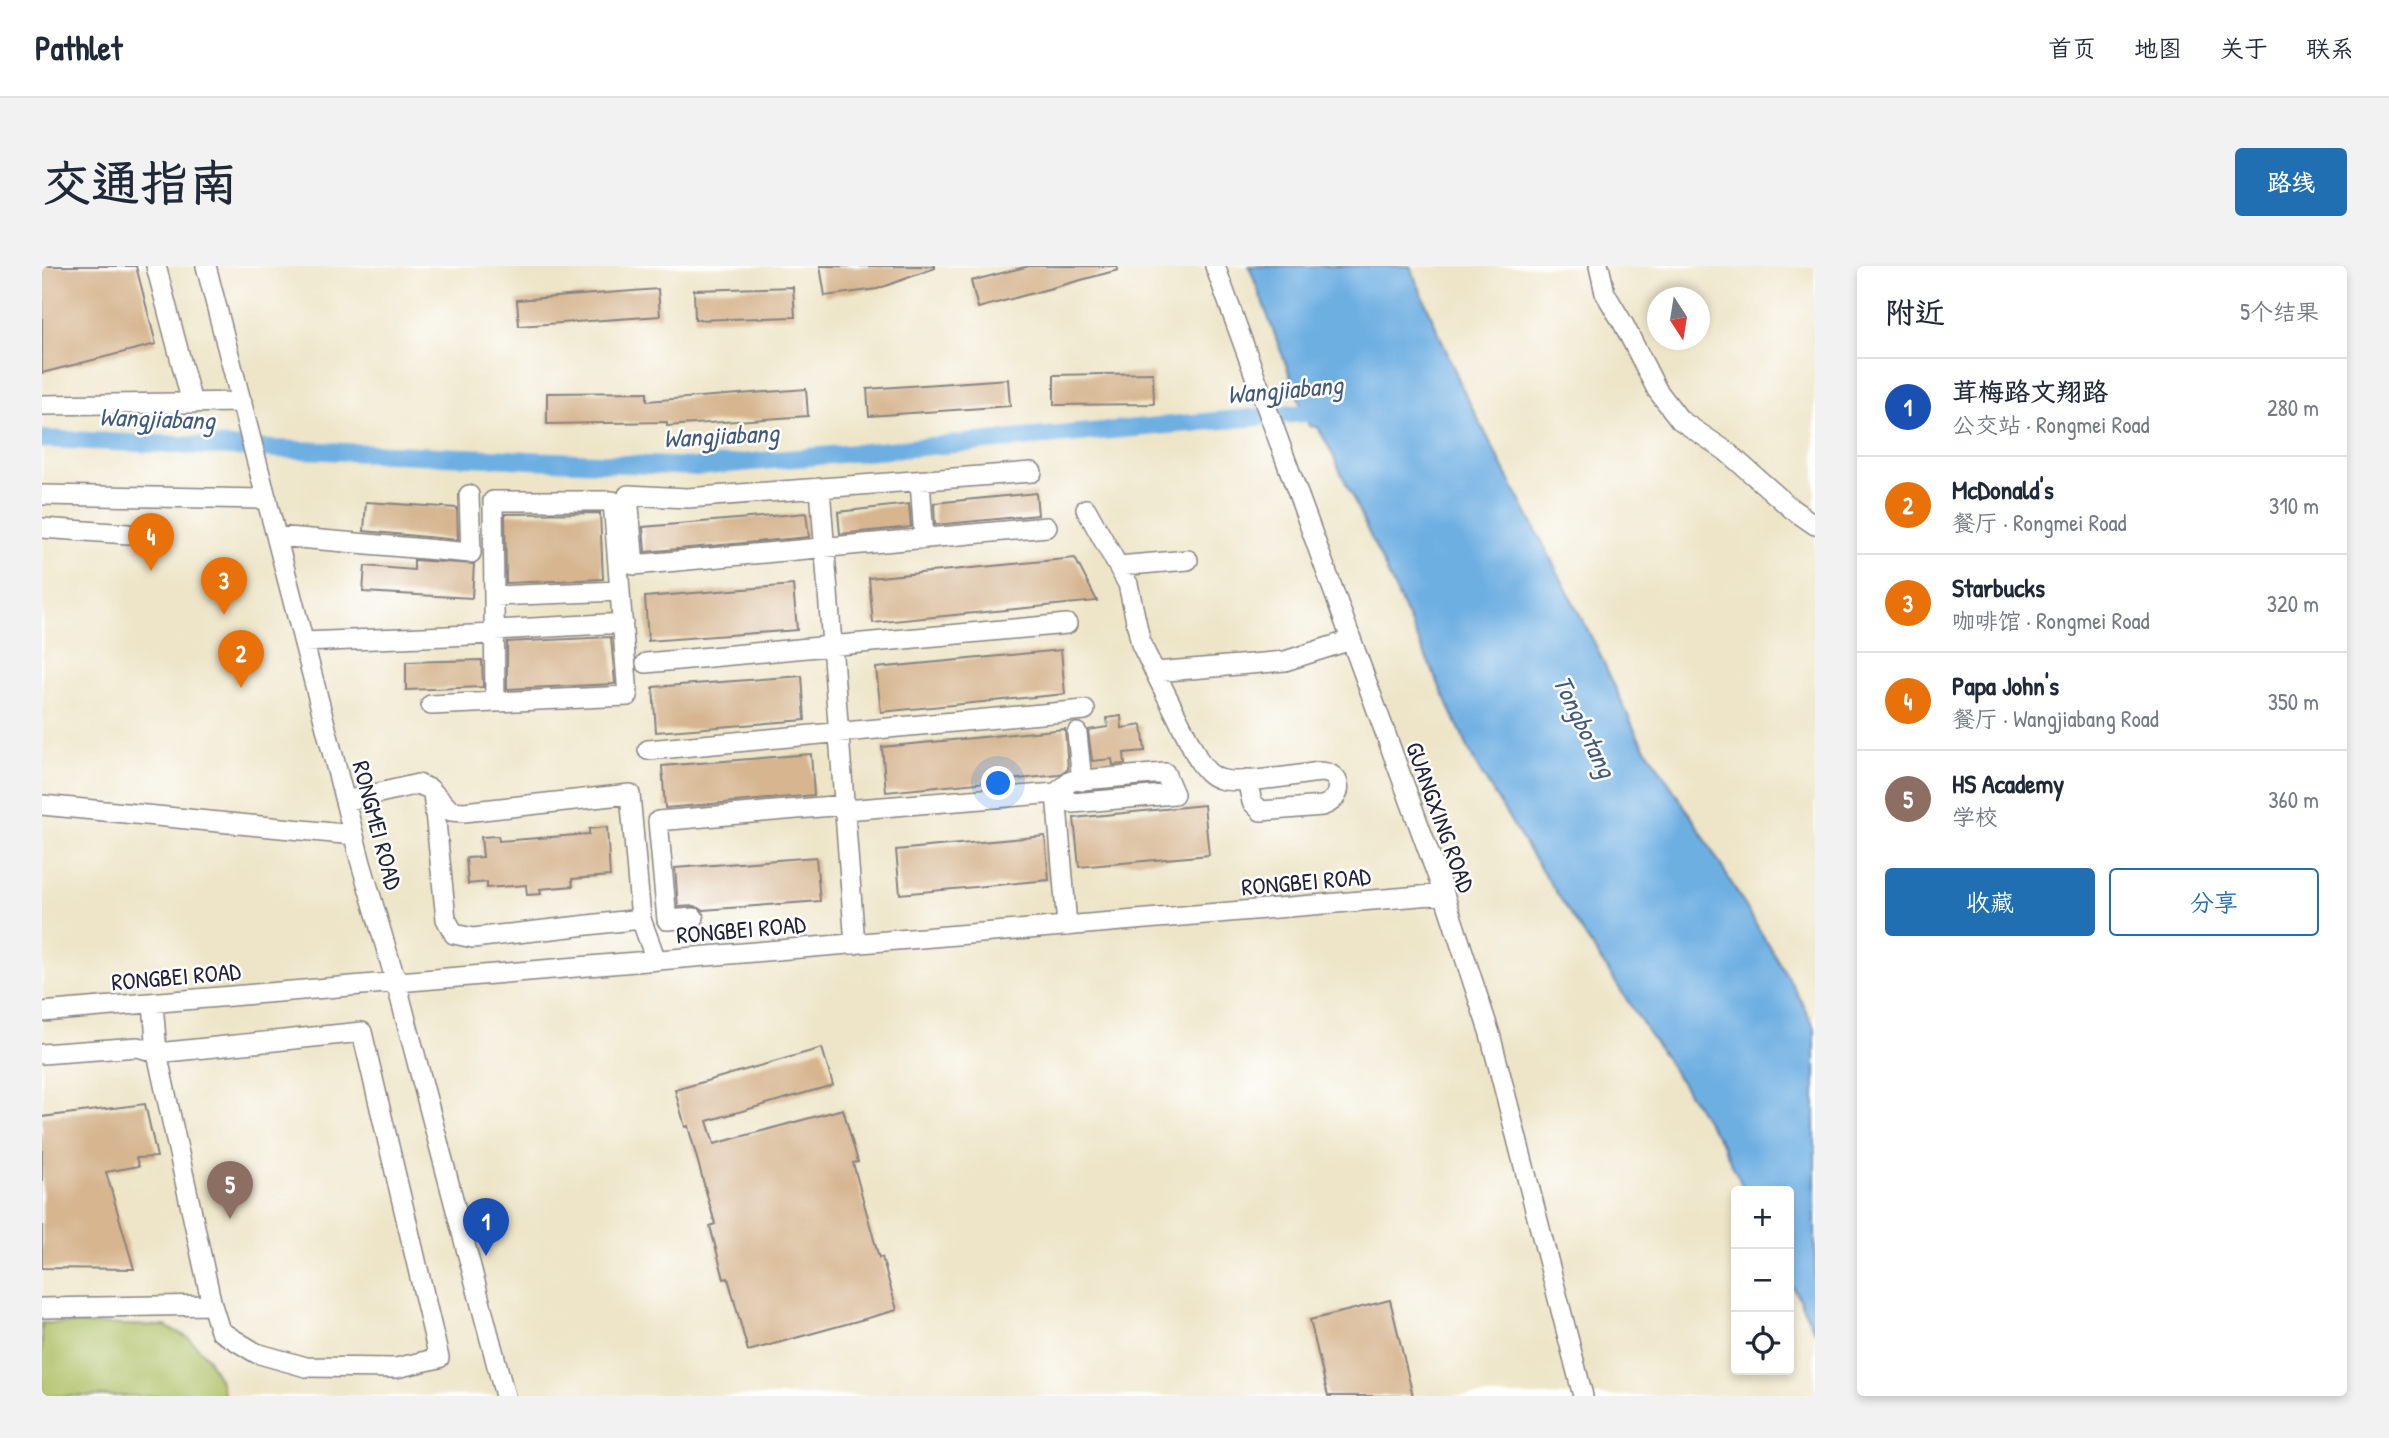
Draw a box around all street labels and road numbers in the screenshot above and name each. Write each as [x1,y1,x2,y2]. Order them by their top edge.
street label: GUANGXING ROAD [1399,737,1483,897]
street label: RONGMEI ROAD [345,757,411,893]
street label: RONGBEI ROAD [1240,859,1373,903]
street label: RONGBEI ROAD [675,907,808,951]
street label: RONGBEI ROAD [110,954,243,998]

